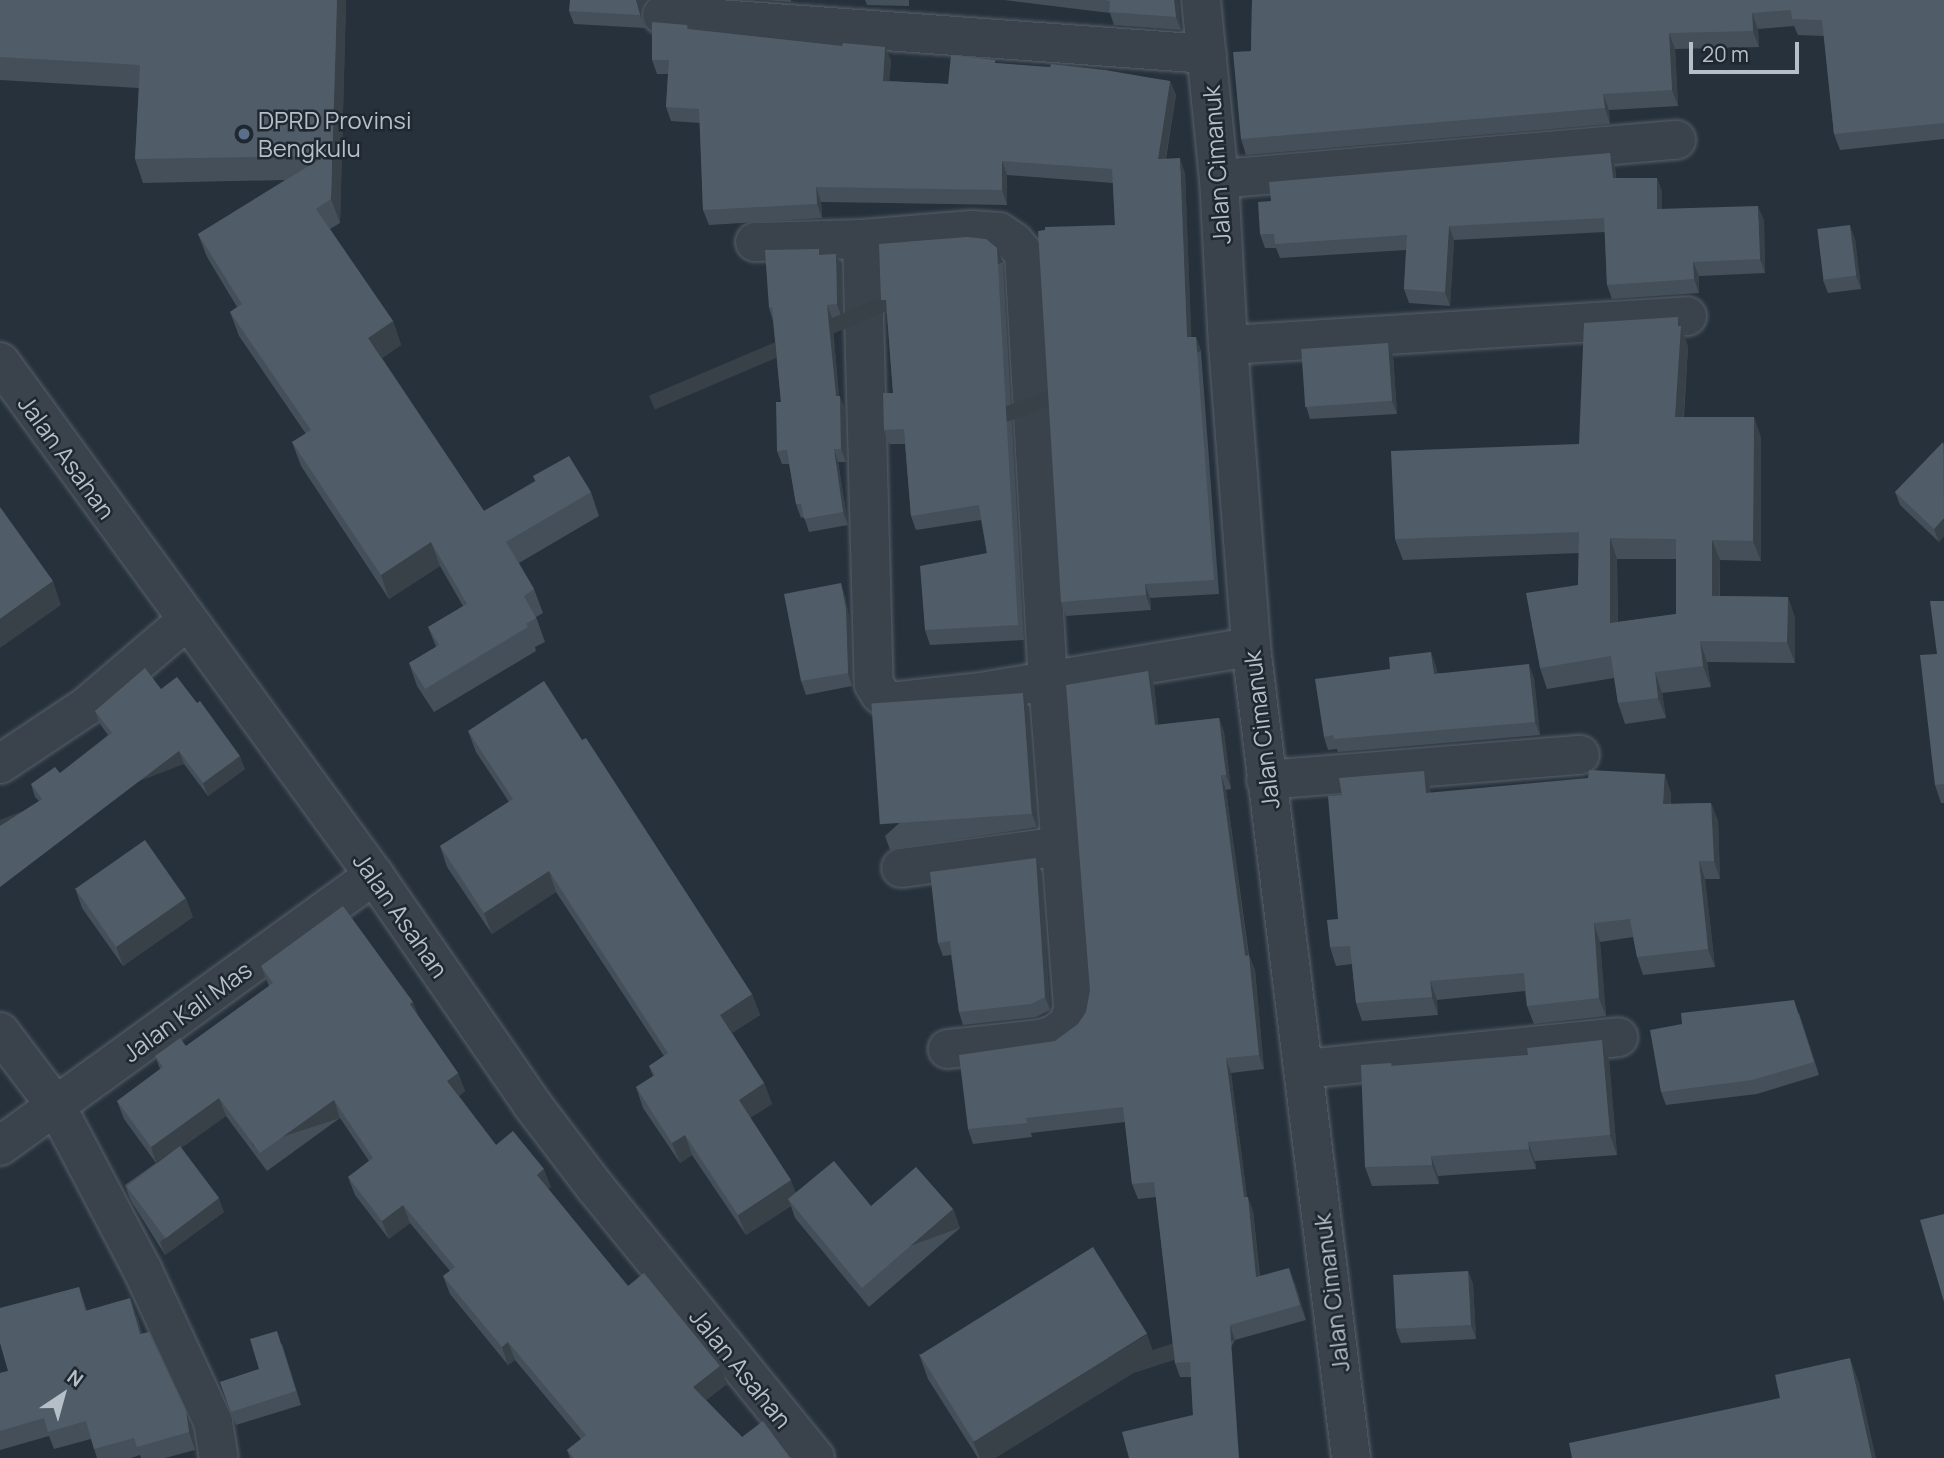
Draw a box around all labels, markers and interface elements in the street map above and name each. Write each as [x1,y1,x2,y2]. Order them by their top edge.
scale bar [1692,28,1802,72]
text: 20 m [1702,40,1749,68]
street label: Jalan Cimanuk [1196,85,1236,245]
place label: DPRD Provinsi Bengkulu [258,106,412,162]
marker: DPRD Provinsi Bengkulu [236,126,252,142]
street label: Jalan Asahan [13,390,121,524]
street label: Jalan Cimanuk [1237,649,1285,811]
street label: Jalan Asahan [347,847,455,983]
street label: Jalan Kali Mas [117,955,257,1067]
street label: Jalan Cimanuk [1307,1212,1355,1374]
street label: Jalan Asahan [684,1302,798,1434]
north arrow [28,1360,98,1430]
text: N [62,1363,89,1393]

